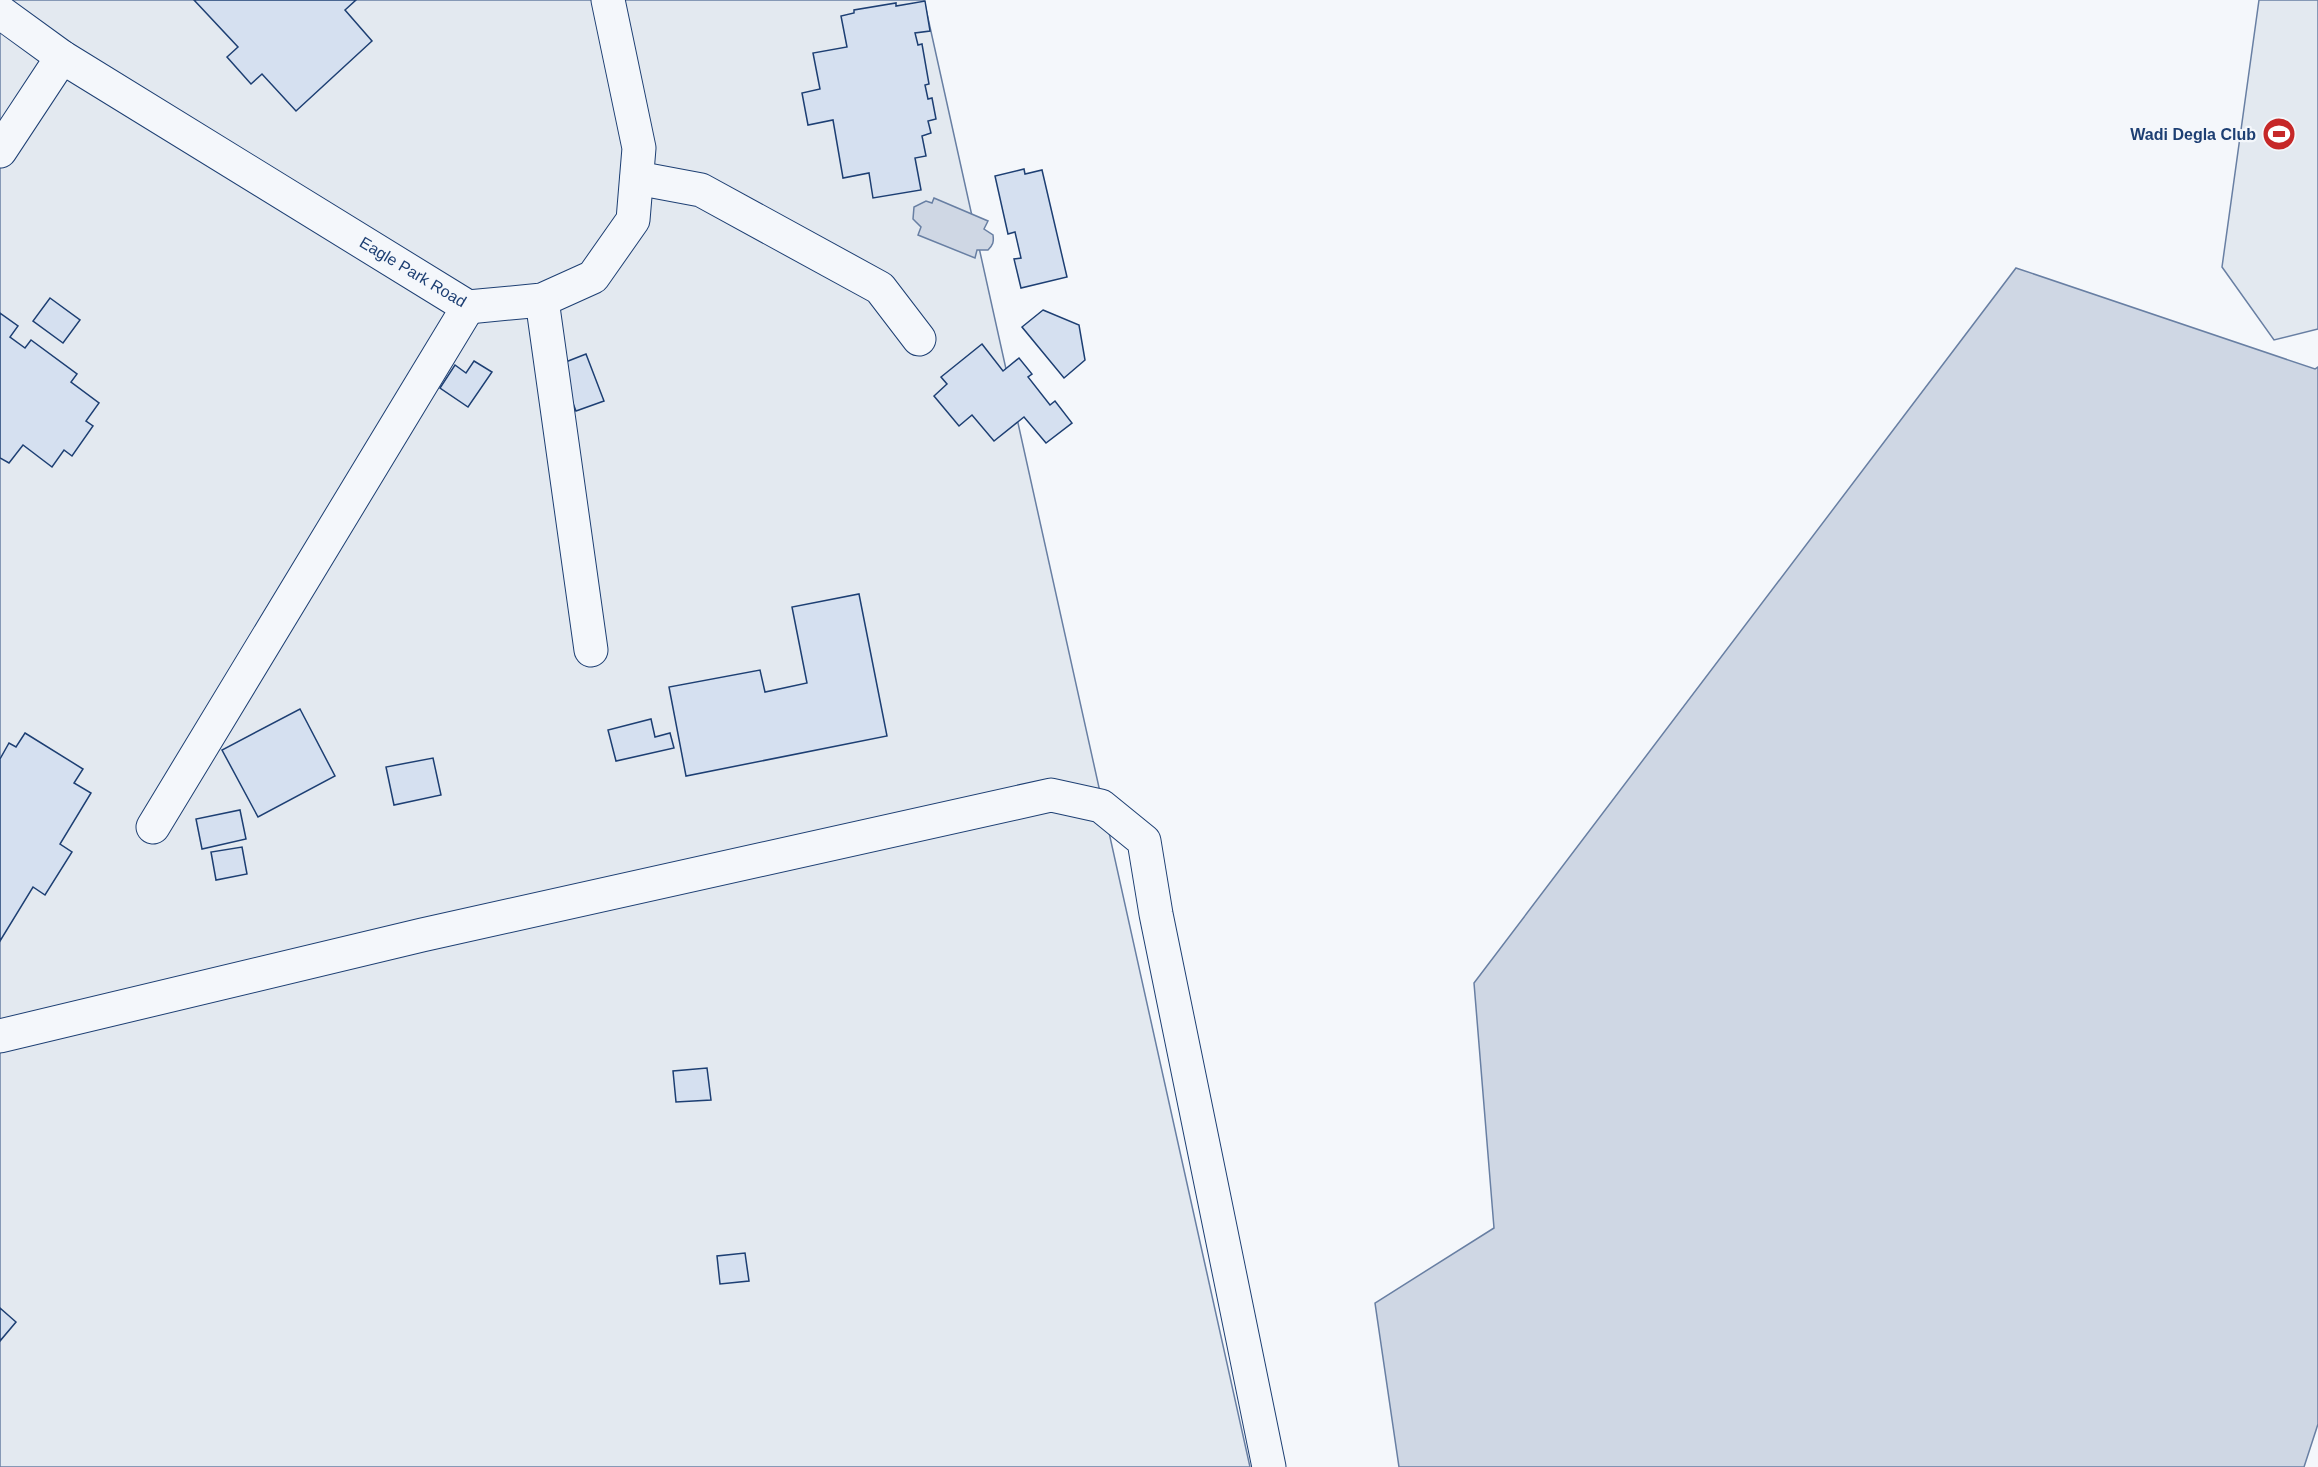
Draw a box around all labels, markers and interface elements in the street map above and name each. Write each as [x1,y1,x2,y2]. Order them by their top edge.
sports icon: Wadi Degla Club [2261,116,2297,152]
place label: Wadi Degla Club [2130,126,2256,143]
street label: Eagle Park Road [357,234,469,310]

